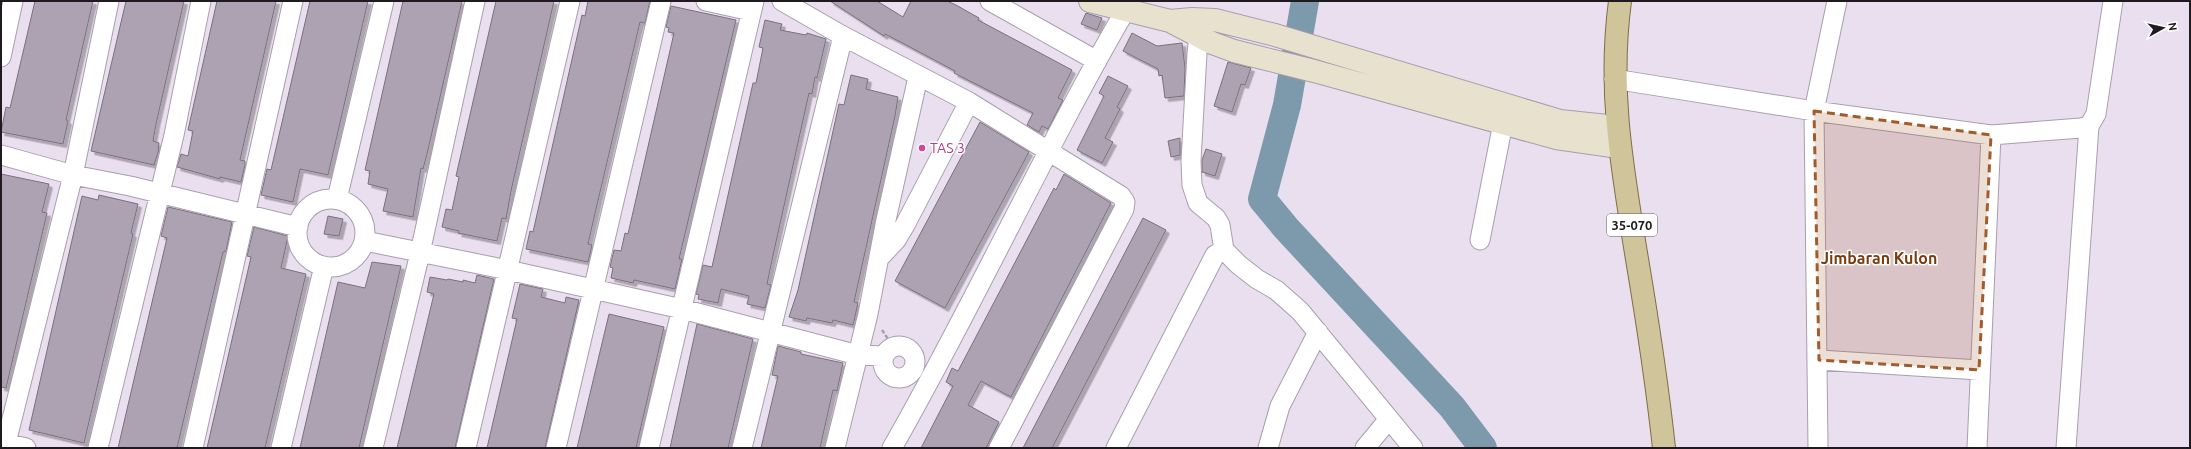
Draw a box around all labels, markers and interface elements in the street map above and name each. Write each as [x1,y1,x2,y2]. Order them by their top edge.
north arrow [2143,8,2183,48]
text: N [2166,22,2179,32]
place label: TAS 3 [930,140,965,156]
marker: TAS 3 [917,143,927,153]
road number: 35-070 [1607,214,1657,236]
district label: Jimbaran Kulon [1821,249,1937,267]

